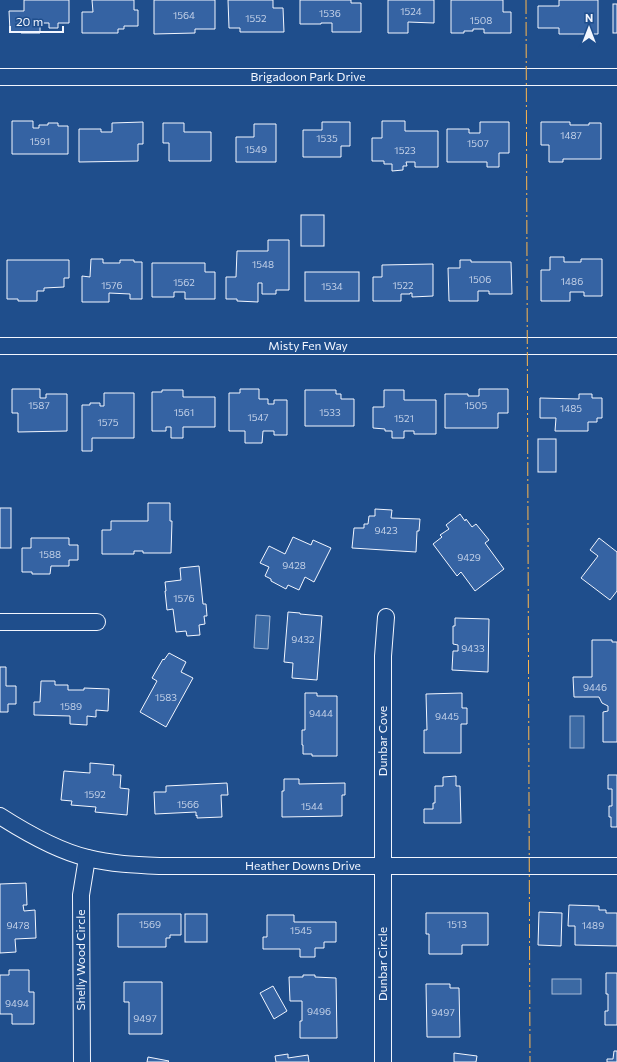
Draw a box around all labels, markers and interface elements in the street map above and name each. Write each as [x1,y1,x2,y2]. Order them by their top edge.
house number: 1524 [400,5,422,17]
house number: 1536 [319,7,341,19]
scale bar [10,8,63,34]
north arrow [569,8,609,48]
house number: 1564 [173,9,195,21]
text: N [585,11,593,24]
house number: 1552 [245,12,267,24]
text: 20 m [16,14,43,28]
house number: 1508 [470,14,492,26]
street label: Brigadoon Park Drive [250,69,366,83]
house number: 1487 [560,129,582,141]
house number: 1535 [316,132,338,144]
house number: 1591 [30,135,50,147]
house number: 1507 [467,137,489,149]
house number: 1549 [245,143,267,155]
house number: 1523 [394,144,416,156]
house number: 1548 [252,258,274,270]
house number: 1506 [469,273,491,285]
house number: 1486 [561,275,583,287]
house number: 1562 [173,276,195,288]
house number: 1576 [101,279,123,291]
house number: 1522 [392,279,414,291]
house number: 1534 [321,280,343,292]
street label: Misty Fen Way [268,338,348,352]
house number: 1587 [28,399,50,411]
house number: 1505 [465,399,487,411]
house number: 1485 [560,402,582,414]
house number: 1561 [174,406,194,418]
house number: 1533 [319,406,341,418]
house number: 1547 [247,411,269,423]
house number: 1521 [394,412,414,424]
house number: 1575 [97,416,119,428]
house number: 9423 [374,524,398,536]
house number: 1588 [39,548,61,560]
house number: 9429 [457,551,481,563]
house number: 9428 [282,559,306,571]
house number: 1576 [173,592,195,604]
house number: 9432 [291,633,315,645]
house number: 9433 [461,642,485,654]
house number: 9446 [583,681,607,693]
house number: 1583 [155,691,177,703]
house number: 1589 [60,700,82,712]
street label: Dunbar Cove [375,706,389,776]
house number: 9444 [309,707,333,719]
house number: 9445 [435,710,459,722]
house number: 1592 [84,788,106,800]
house number: 1566 [177,798,199,810]
house number: 1544 [301,800,323,812]
street label: Heather Downs Drive [245,858,361,872]
street label: Shelly Wood Circle [73,909,87,1011]
house number: 1569 [139,918,161,930]
house number: 1513 [447,918,467,930]
house number: 9478 [6,919,30,931]
house number: 1489 [582,919,604,931]
house number: 1545 [290,924,312,936]
street label: Dunbar Circle [375,927,389,1001]
house number: 9494 [5,997,29,1009]
house number: 9496 [307,1005,331,1017]
house number: 9497 [431,1006,455,1018]
house number: 9497 [133,1012,157,1024]

